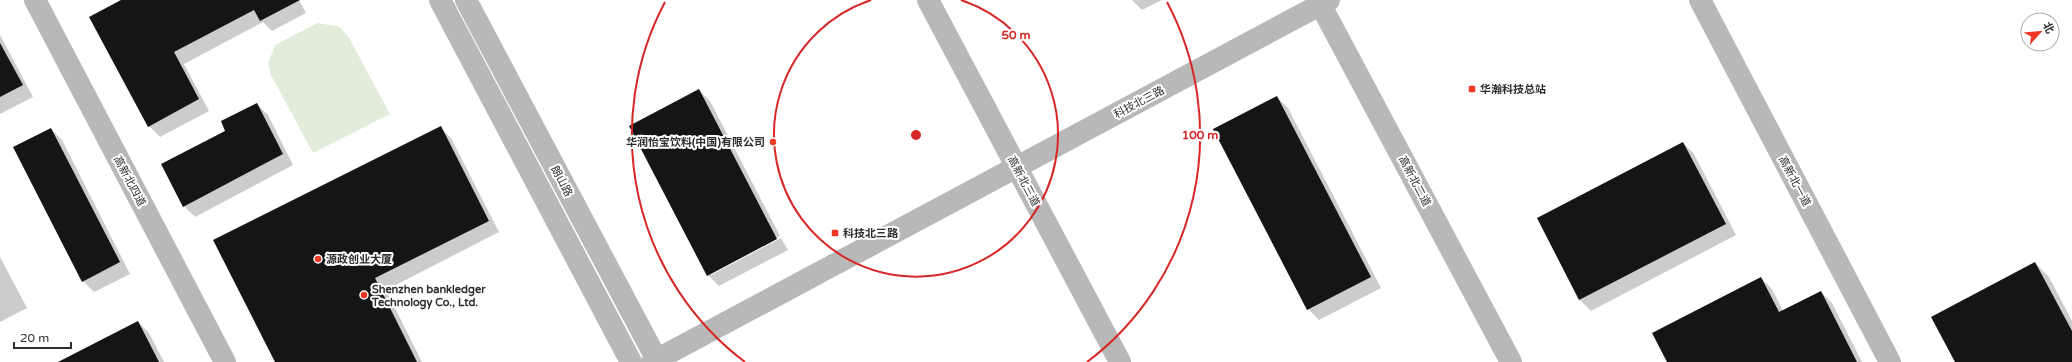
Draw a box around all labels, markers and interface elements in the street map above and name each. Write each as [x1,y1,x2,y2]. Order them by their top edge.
north arrow [2020,12,2060,52]
text: 北 [2040,20,2057,36]
text: 50 m [1001,28,1031,42]
place label: 华瀚科技总站 [1480,83,1546,96]
street label: 科技北三路 [1112,84,1167,121]
marker: 华瀚科技总站 [1467,84,1477,94]
centre of rings [909,128,923,142]
text: 100 m [1182,128,1218,142]
place label: 华润怡宝饮料(中国)有限公司 [626,136,765,149]
marker: 华润怡宝饮料(中国)有限公司 [768,137,778,147]
street label: 高新北四道 [111,154,148,209]
street label: 高新北三道 [1005,154,1042,209]
street label: 高新北二道 [1396,154,1433,209]
street label: 高新北一道 [1776,154,1813,209]
street label: 朗山路 [548,164,575,199]
place label: 科技北三路 [843,227,899,240]
marker: 科技北三路 [830,228,840,238]
place label: 源政创业大厦 [326,253,392,266]
marker: 源政创业大厦 [313,254,323,264]
place label: Shenzhen bankledger Technology Co., Ltd. [371,283,486,310]
marker: Shenzhen bankledger Technology Co., Ltd. [359,290,369,300]
scale bar [14,324,71,350]
text: 20 m [20,331,49,345]

